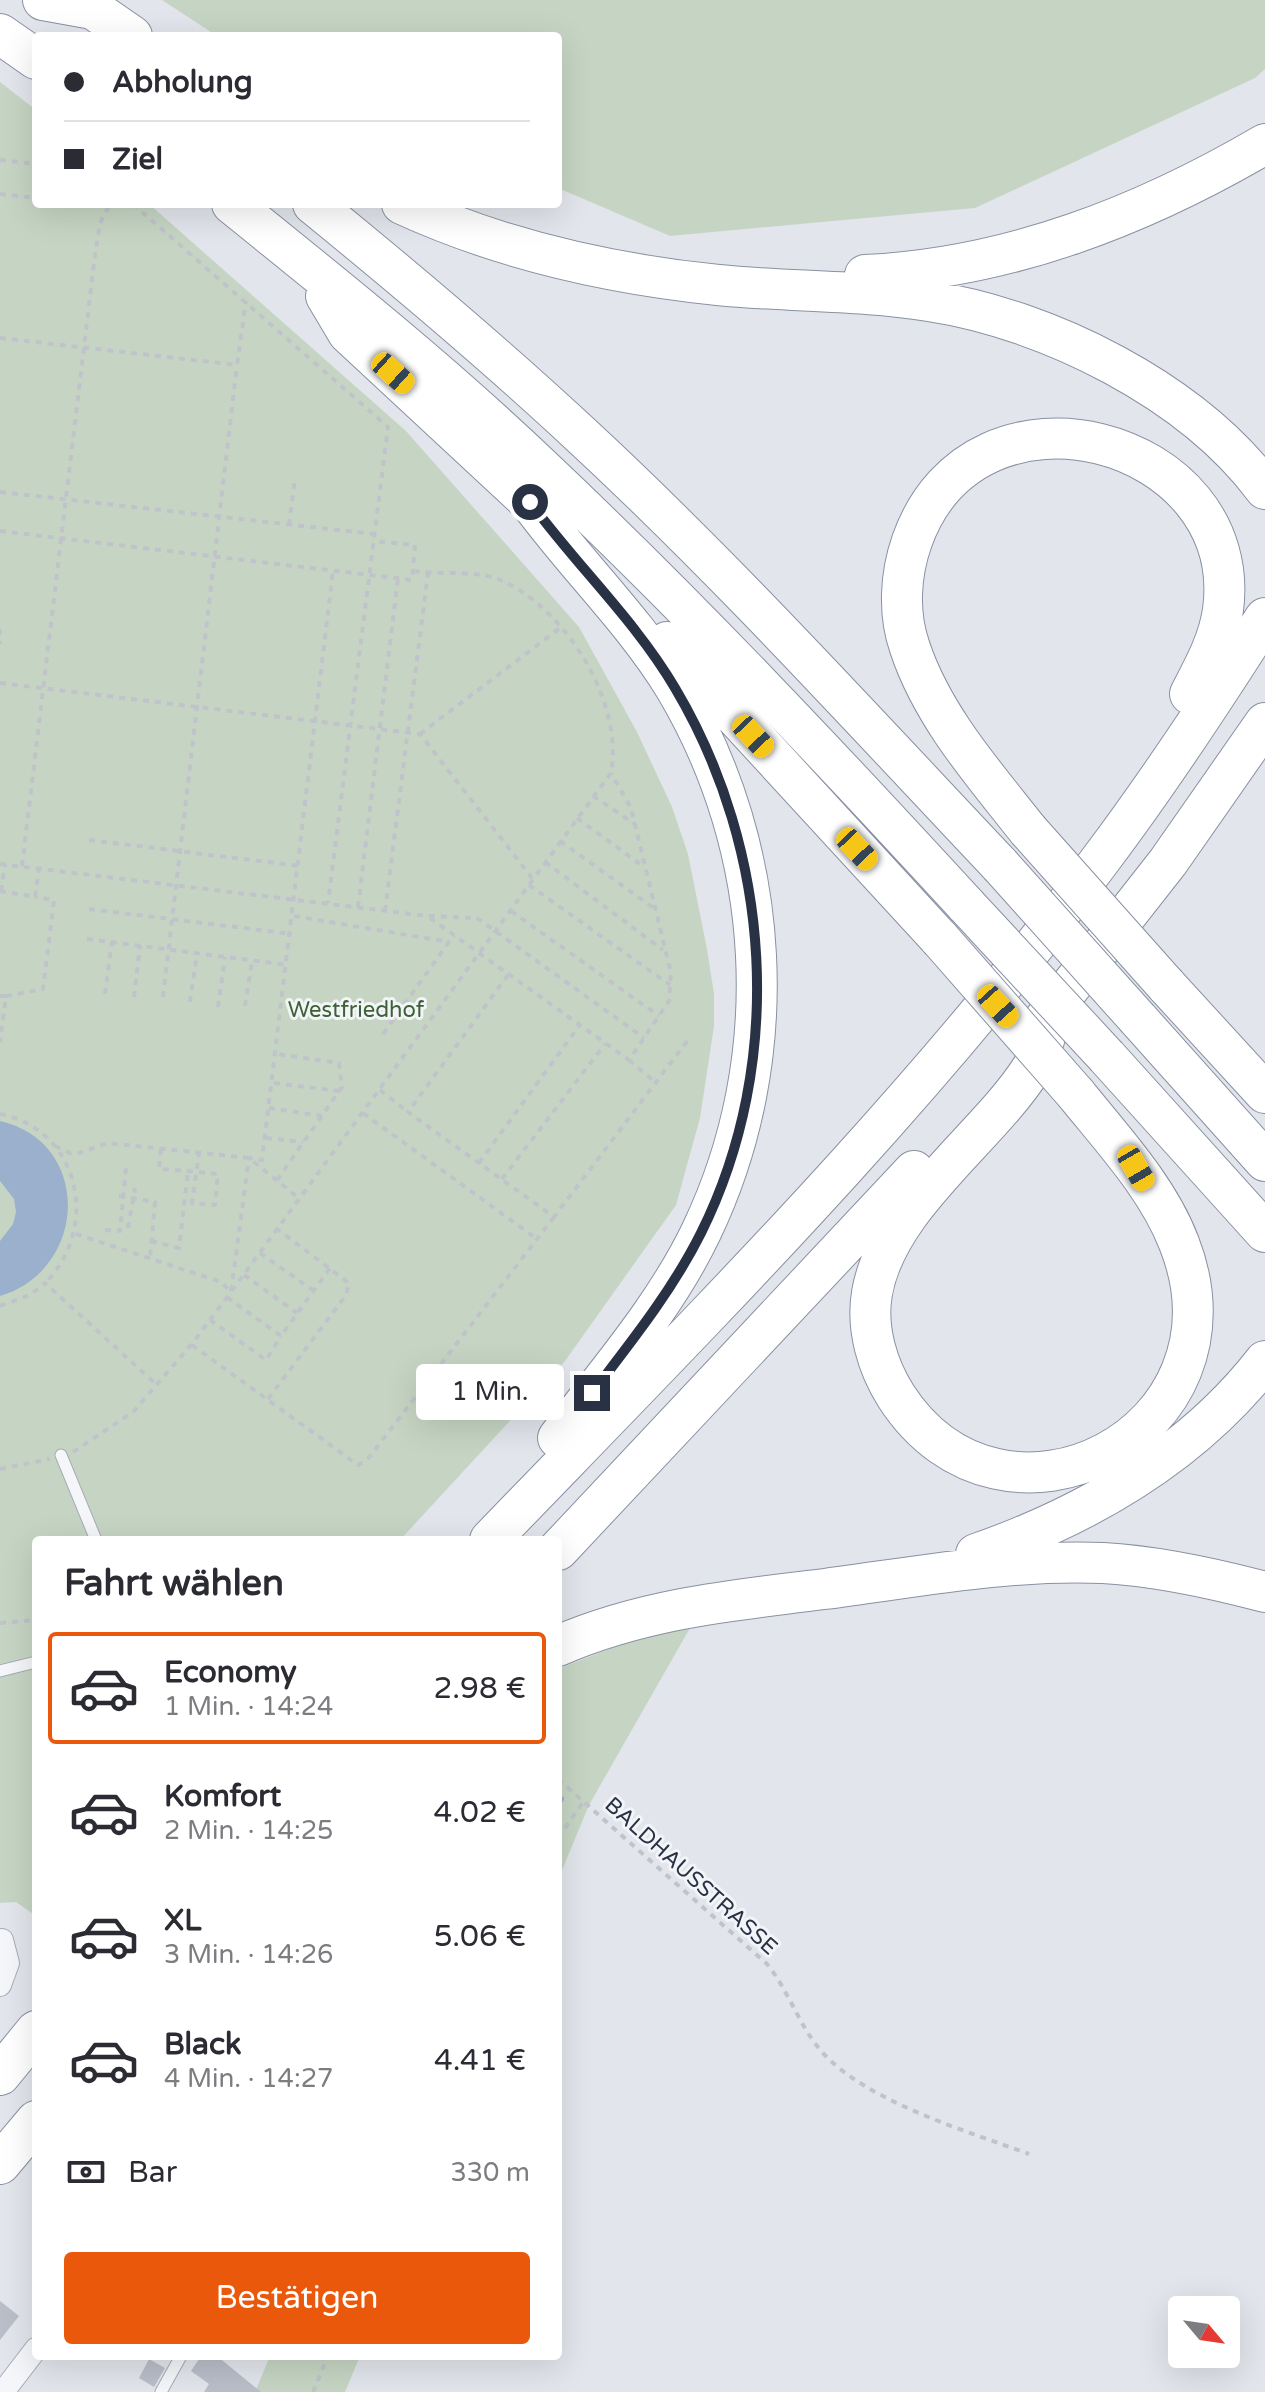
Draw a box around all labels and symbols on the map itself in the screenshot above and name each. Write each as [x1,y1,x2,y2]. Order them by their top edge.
car [367,348,419,398]
route start [512,484,548,520]
car [728,710,778,762]
car [832,823,882,875]
car [973,980,1023,1032]
park label: Westfriedhof [288,997,425,1023]
car [1114,1141,1158,1195]
callout: 1 Min. [416,1365,564,1421]
route end [574,1375,610,1411]
street label: BALDHAUSSTRASSE [599,1792,783,1960]
north arrow [1168,2296,1240,2368]

